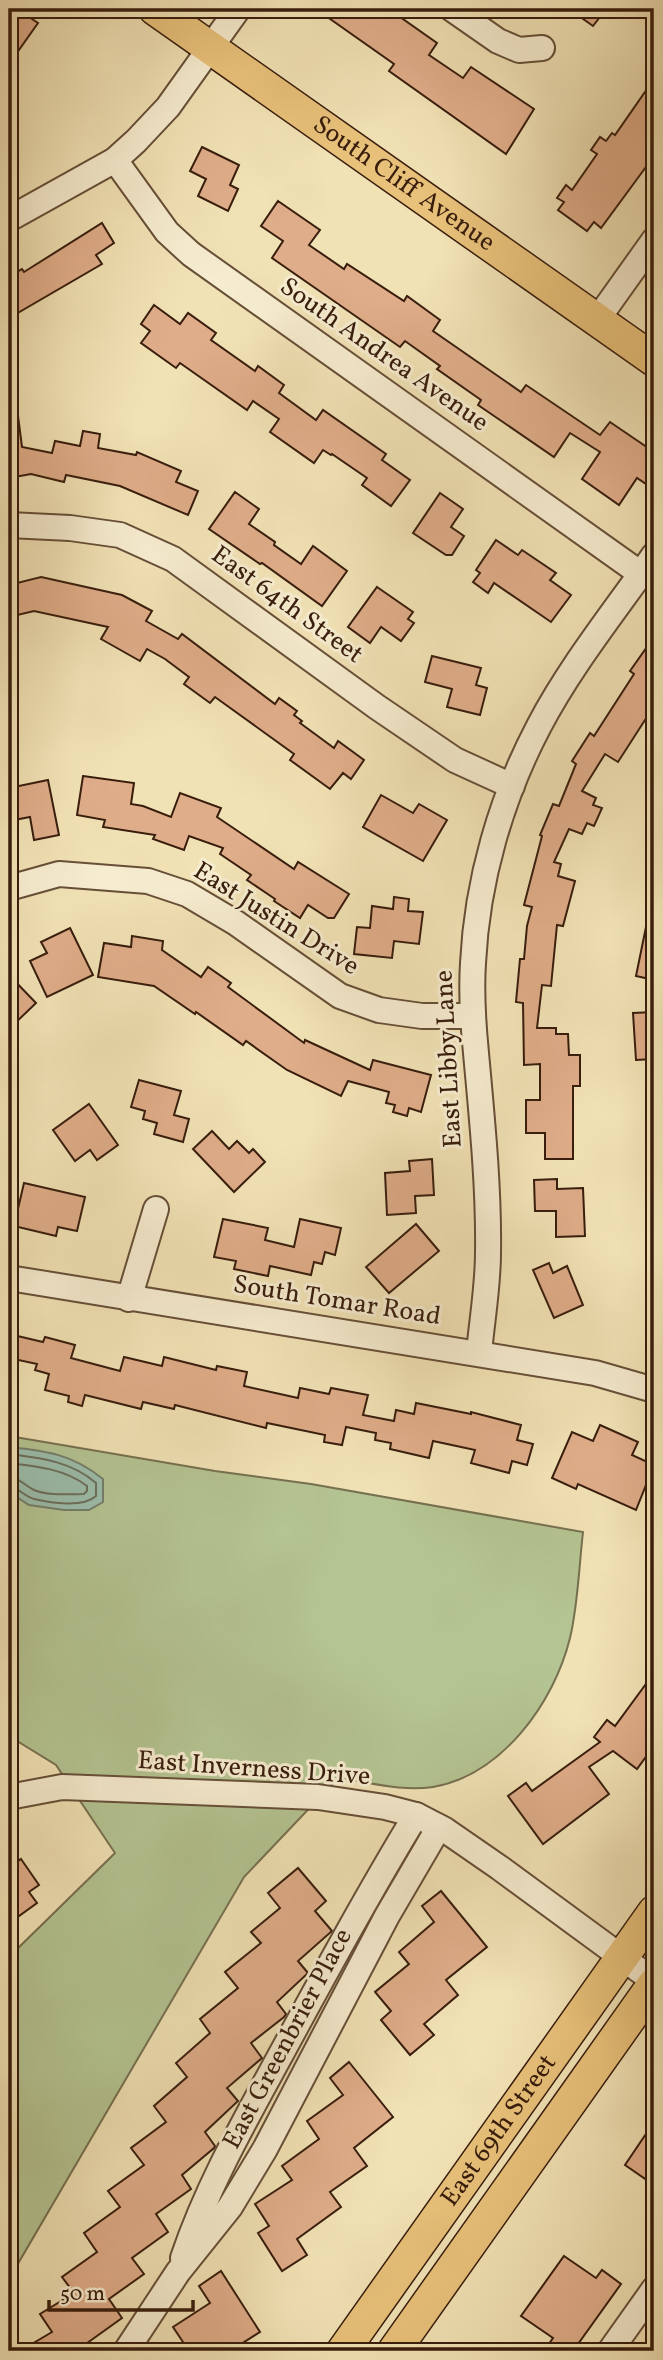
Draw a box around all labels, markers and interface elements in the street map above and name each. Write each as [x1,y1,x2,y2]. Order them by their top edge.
street label: South Cliff Avenue [305,107,502,261]
street label: South Andrea Avenue [272,269,496,441]
street label: East 64th Street [204,538,370,672]
street label: East Justin Drive [186,854,366,984]
street label: East Libby Lane [426,969,472,1149]
street label: South Tomar Road [231,1267,443,1335]
street label: East Inverness Drive [136,1743,372,1795]
street label: East Greenbrier Place [215,1922,361,2156]
street label: East 69th Street [433,2047,565,2214]
scale bar [49,2269,192,2313]
text: 50 m [60,2280,105,2309]

